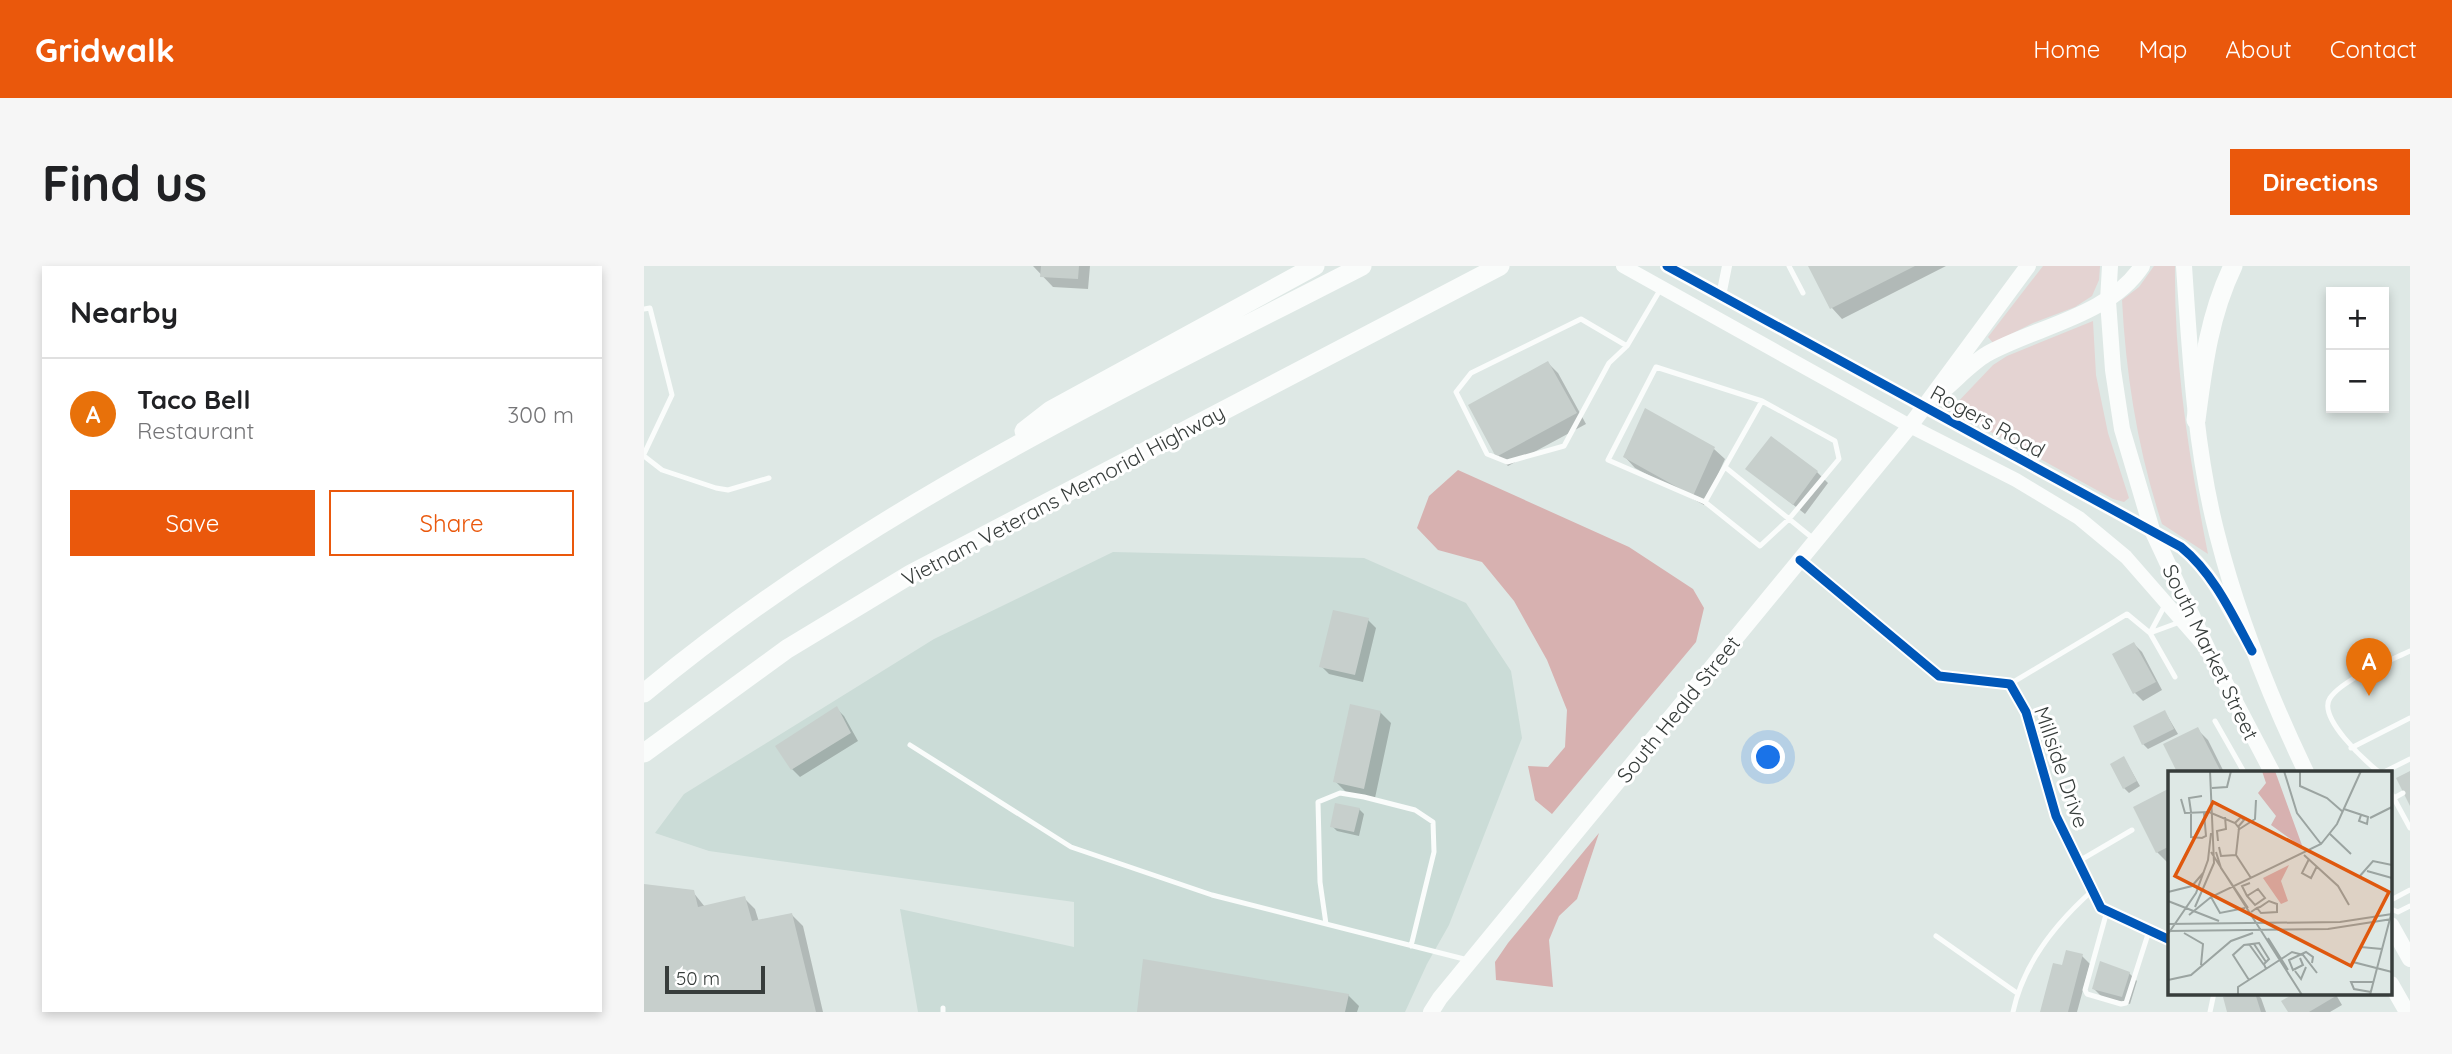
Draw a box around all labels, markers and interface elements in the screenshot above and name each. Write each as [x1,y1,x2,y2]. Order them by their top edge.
text: Gridwalk [35,29,175,70]
text: Home [2033,34,2100,64]
text: Map [2138,34,2187,64]
text: About [2225,34,2292,64]
text: Contact [2330,34,2417,64]
button: Directions [2230,149,2410,215]
text: Find us [42,152,207,213]
map controls [2326,287,2389,413]
button: + [2326,287,2389,350]
text: Nearby [70,293,178,331]
button: − [2326,350,2389,413]
street label: Rogers Road [1926,379,2050,463]
text: Taco Bell [137,383,250,416]
street label: Vietnam Veterans Memorial Highway [897,399,1229,591]
text: A [86,400,100,429]
text: 300 m [507,400,574,429]
text: Restaurant [137,416,254,445]
button: Save [70,490,315,556]
button: Share [329,490,574,556]
street label: South Market Street [2157,560,2265,744]
street label: South Heald Street [1611,630,1745,788]
pin: A [2346,638,2392,696]
street label: Millside Drive [2029,703,2095,831]
your location [1751,740,1785,774]
inset map [2168,771,2392,995]
scale bar [665,963,765,995]
text: 50 m [676,966,720,990]

